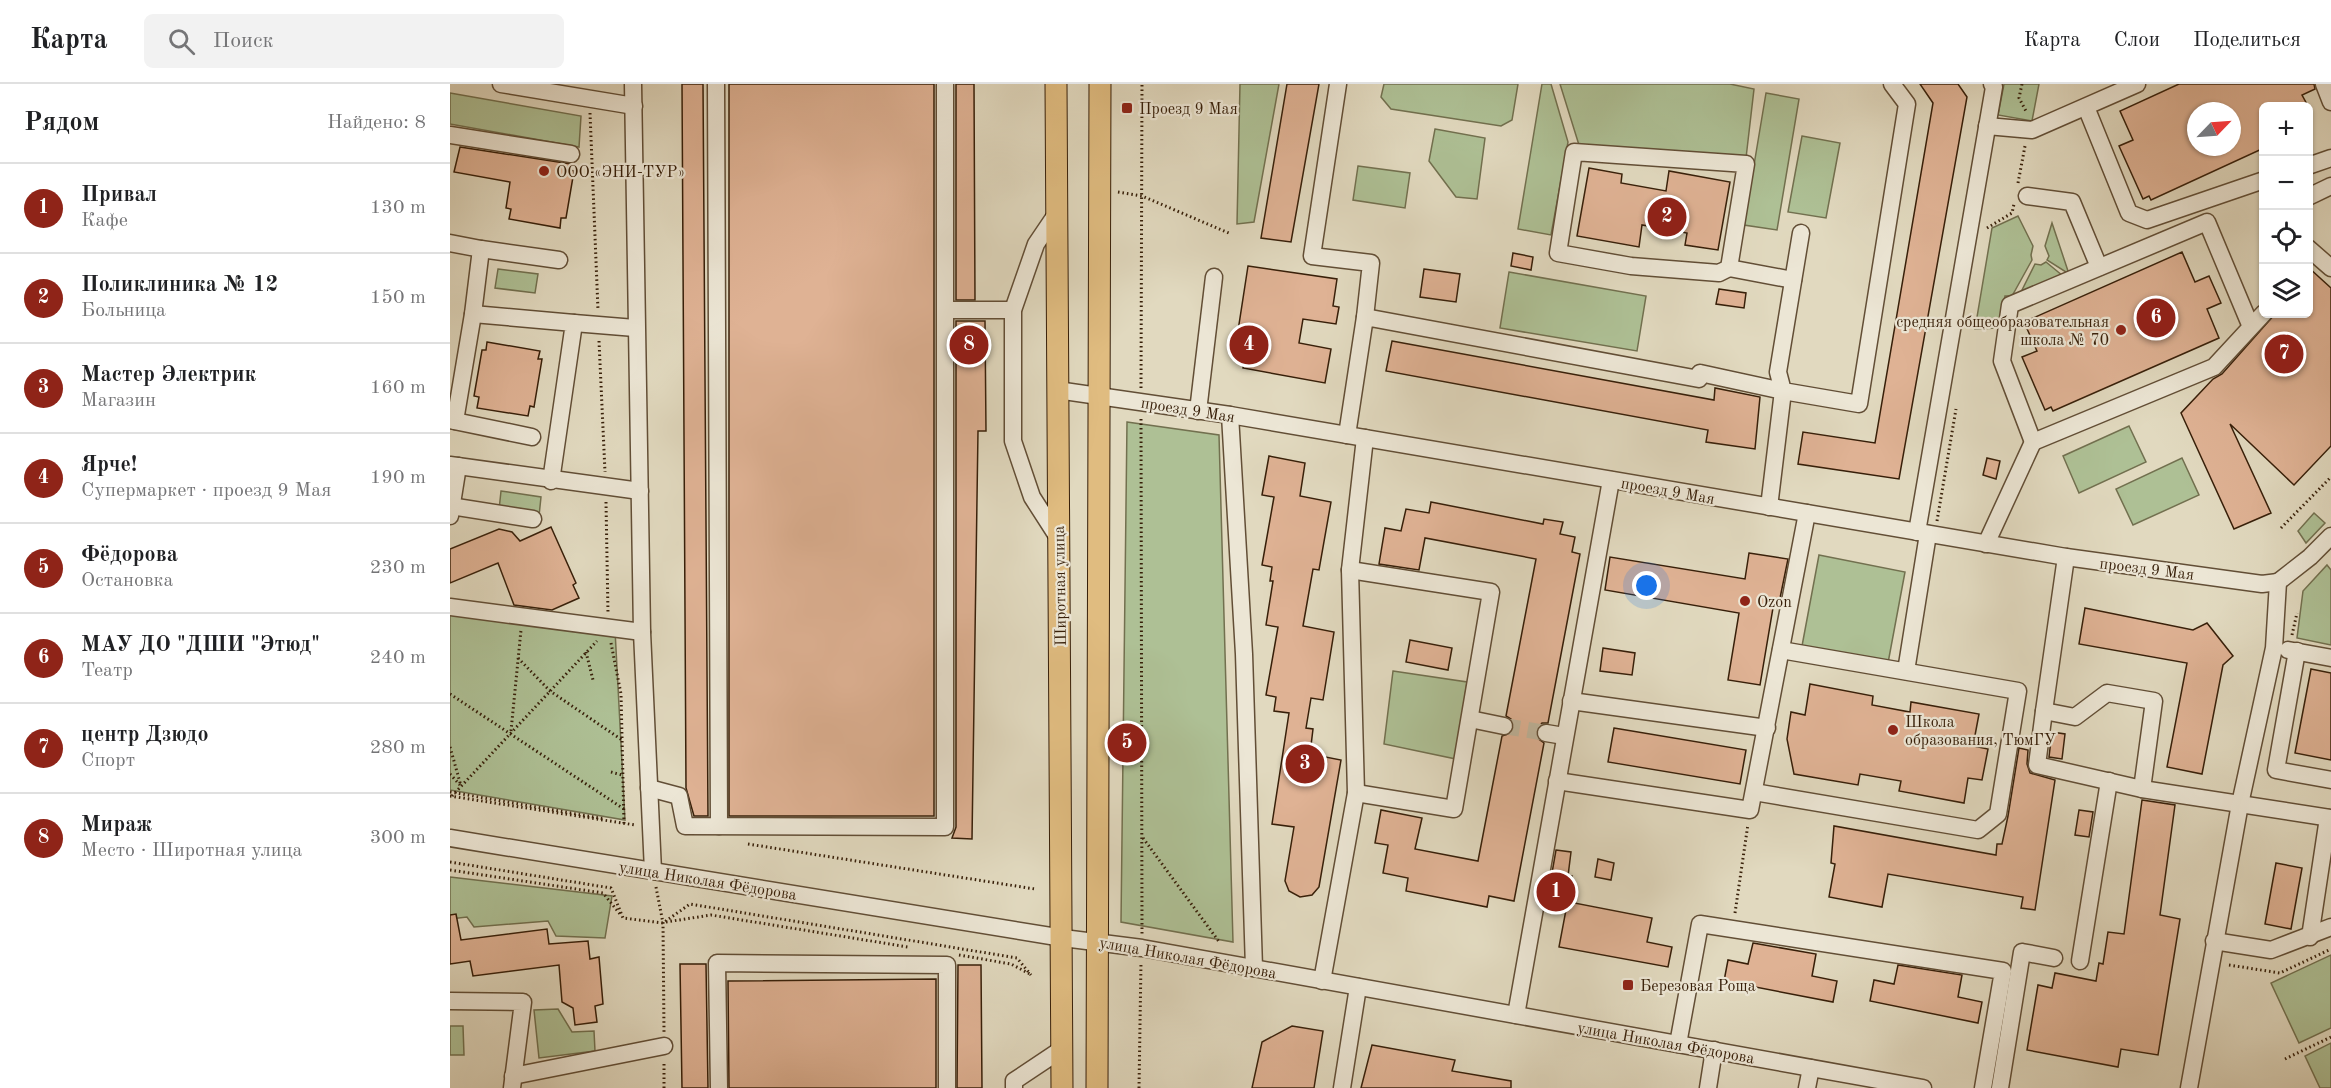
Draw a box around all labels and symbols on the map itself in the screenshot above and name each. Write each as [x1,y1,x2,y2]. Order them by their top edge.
marker: Проезд 9 Мая [1120,101,1134,115]
place label: Проезд 9 Мая [1139,102,1238,118]
north arrow [2187,102,2241,156]
marker: ООО «ЭНИ-ТУР» [537,164,551,178]
place label: ООО «ЭНИ-ТУР» [556,165,685,181]
pin: 2 [1648,194,1686,240]
pin: 6 [2136,296,2176,340]
place label: средняя общеобразовательная школа № 70 [1896,315,2109,349]
pin: 8 [950,322,988,368]
pin: 4 [1230,322,1268,368]
marker: средняя общеобразовательная школа № 70 [2114,323,2128,337]
pin: 7 [2264,332,2304,376]
street label: проезд 9 Мая [1140,396,1236,426]
street label: проезд 9 Мая [1619,476,1716,508]
street label: Широтная улица [1052,526,1070,646]
street label: проезд 9 Мая [2099,556,2195,584]
your location [1632,571,1661,600]
marker: Ozon [1738,594,1752,608]
place label: Ozon [1757,595,1792,611]
place label: Школа образования, ТюмГУ [1905,715,2056,749]
pin: 5 [1108,720,1146,766]
marker: Школа образования, ТюмГУ [1886,723,1900,737]
pin: 3 [1286,742,1324,786]
street label: улица Николая Фёдорова [618,860,798,904]
pin: 1 [1536,870,1576,914]
street label: улица Николая Фёдорова [1098,935,1278,982]
marker: Березовая Роща [1621,978,1635,992]
place label: Березовая Роща [1640,979,1756,995]
street label: улица Николая Фёдорова [1576,1020,1756,1067]

